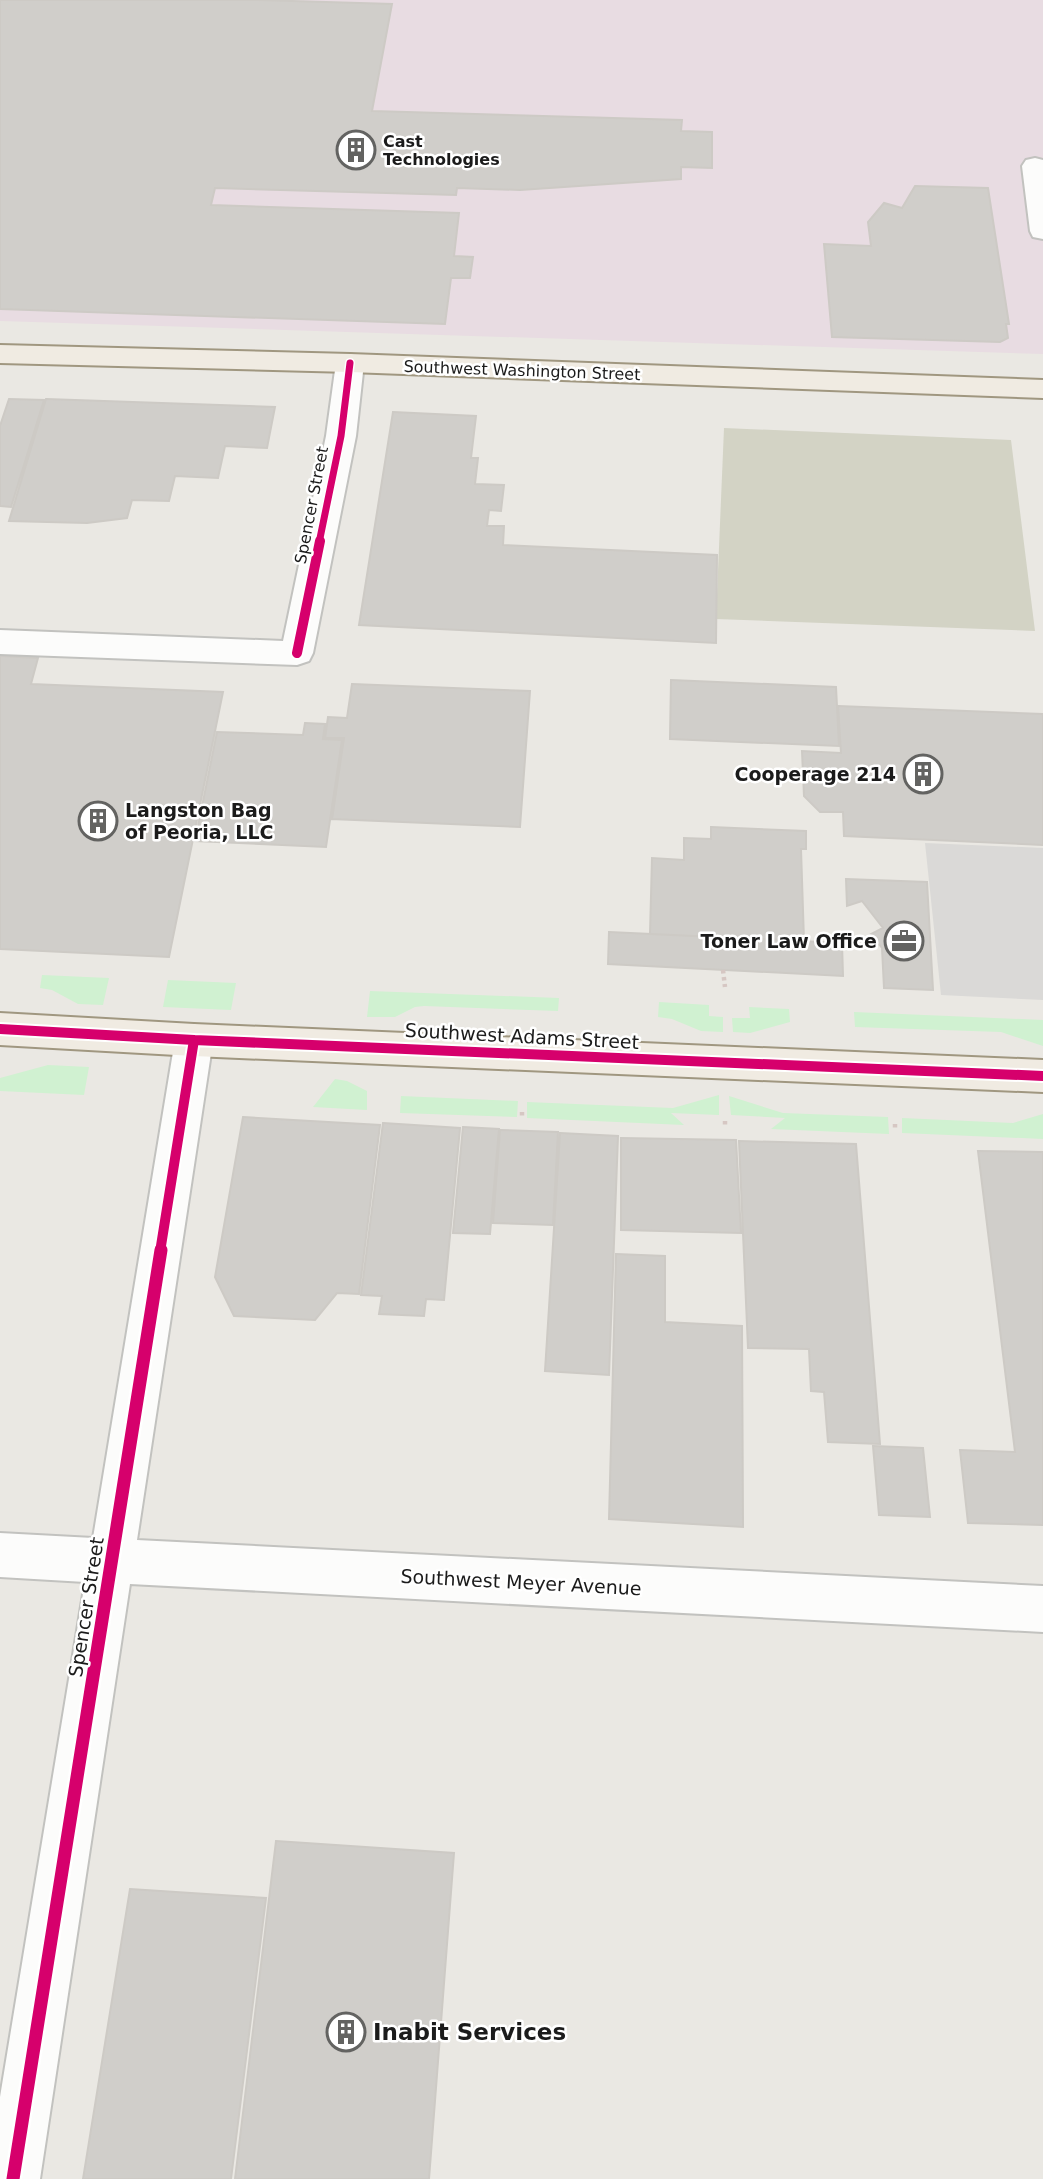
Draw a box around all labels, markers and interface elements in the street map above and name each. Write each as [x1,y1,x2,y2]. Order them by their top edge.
building icon: Cast Technologies [335,129,377,171]
place label: Cast Technologies [383,132,500,169]
street label: Southwest Washington Street [403,357,641,384]
street label: Spencer Street [291,445,332,565]
building icon: Cooperage 214 [902,753,944,795]
place label: Cooperage 214 [735,763,896,785]
place label: Langston Bag of Peoria, LLC [125,799,274,843]
building icon: Langston Bag of Peoria, LLC [77,800,119,842]
office icon: Toner Law Office [883,920,925,962]
place label: Toner Law Office [701,930,877,952]
street label: Southwest Adams Street [404,1019,640,1053]
street label: Spencer Street [64,1535,108,1679]
street label: Southwest Meyer Avenue [400,1565,642,1599]
building icon: Inabit Services [325,2011,367,2053]
place label: Inabit Services [373,2019,566,2045]

